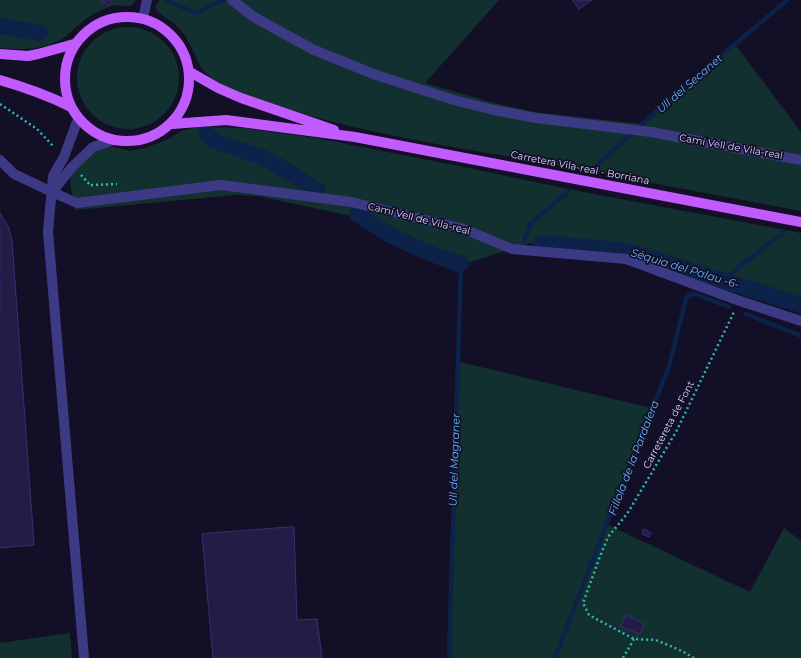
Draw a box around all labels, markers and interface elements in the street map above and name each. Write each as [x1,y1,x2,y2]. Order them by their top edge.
water label: Ull del Secanet [654,52,726,116]
street label: Camí Vell de Vila-real [678,132,784,162]
street label: Carretera Vila-real - Borriana [510,149,650,187]
street label: Camí Vell de Vila-real [367,200,471,238]
water label: Séquia del Palau -6- [629,246,741,292]
street label: Carretereta de Font [641,379,697,471]
water label: Fillola de la Pardalera [606,399,662,517]
water label: Ull del Magraner [447,413,463,507]

